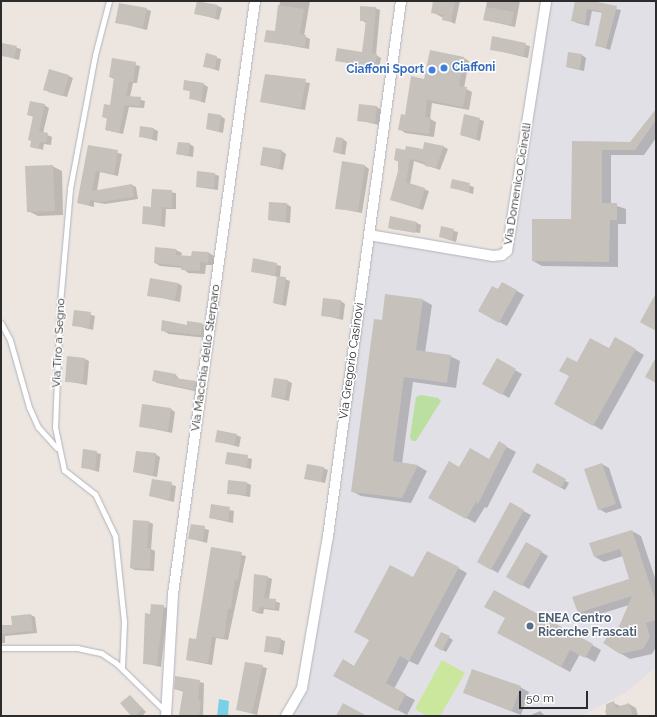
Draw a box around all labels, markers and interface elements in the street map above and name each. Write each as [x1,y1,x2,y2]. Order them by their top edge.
place label: Ciaffoni [452,61,495,75]
place label: Ciaffoni Sport [346,63,424,77]
marker: Ciaffoni [439,63,449,73]
marker: Ciaffoni Sport [427,65,437,75]
street label: Via Domenico Cicinelli [501,122,535,246]
street label: Via Macchia dello Sterparo [189,284,223,432]
street label: Via Tiro a Segno [49,298,69,388]
street label: Via Gregorio Casinovi [337,302,367,420]
place label: ENEA Centro Ricerche Frascati [538,612,637,640]
marker: ENEA Centro Ricerche Frascati [525,621,535,631]
scale bar [521,683,590,709]
text: 50 m [526,691,554,705]

